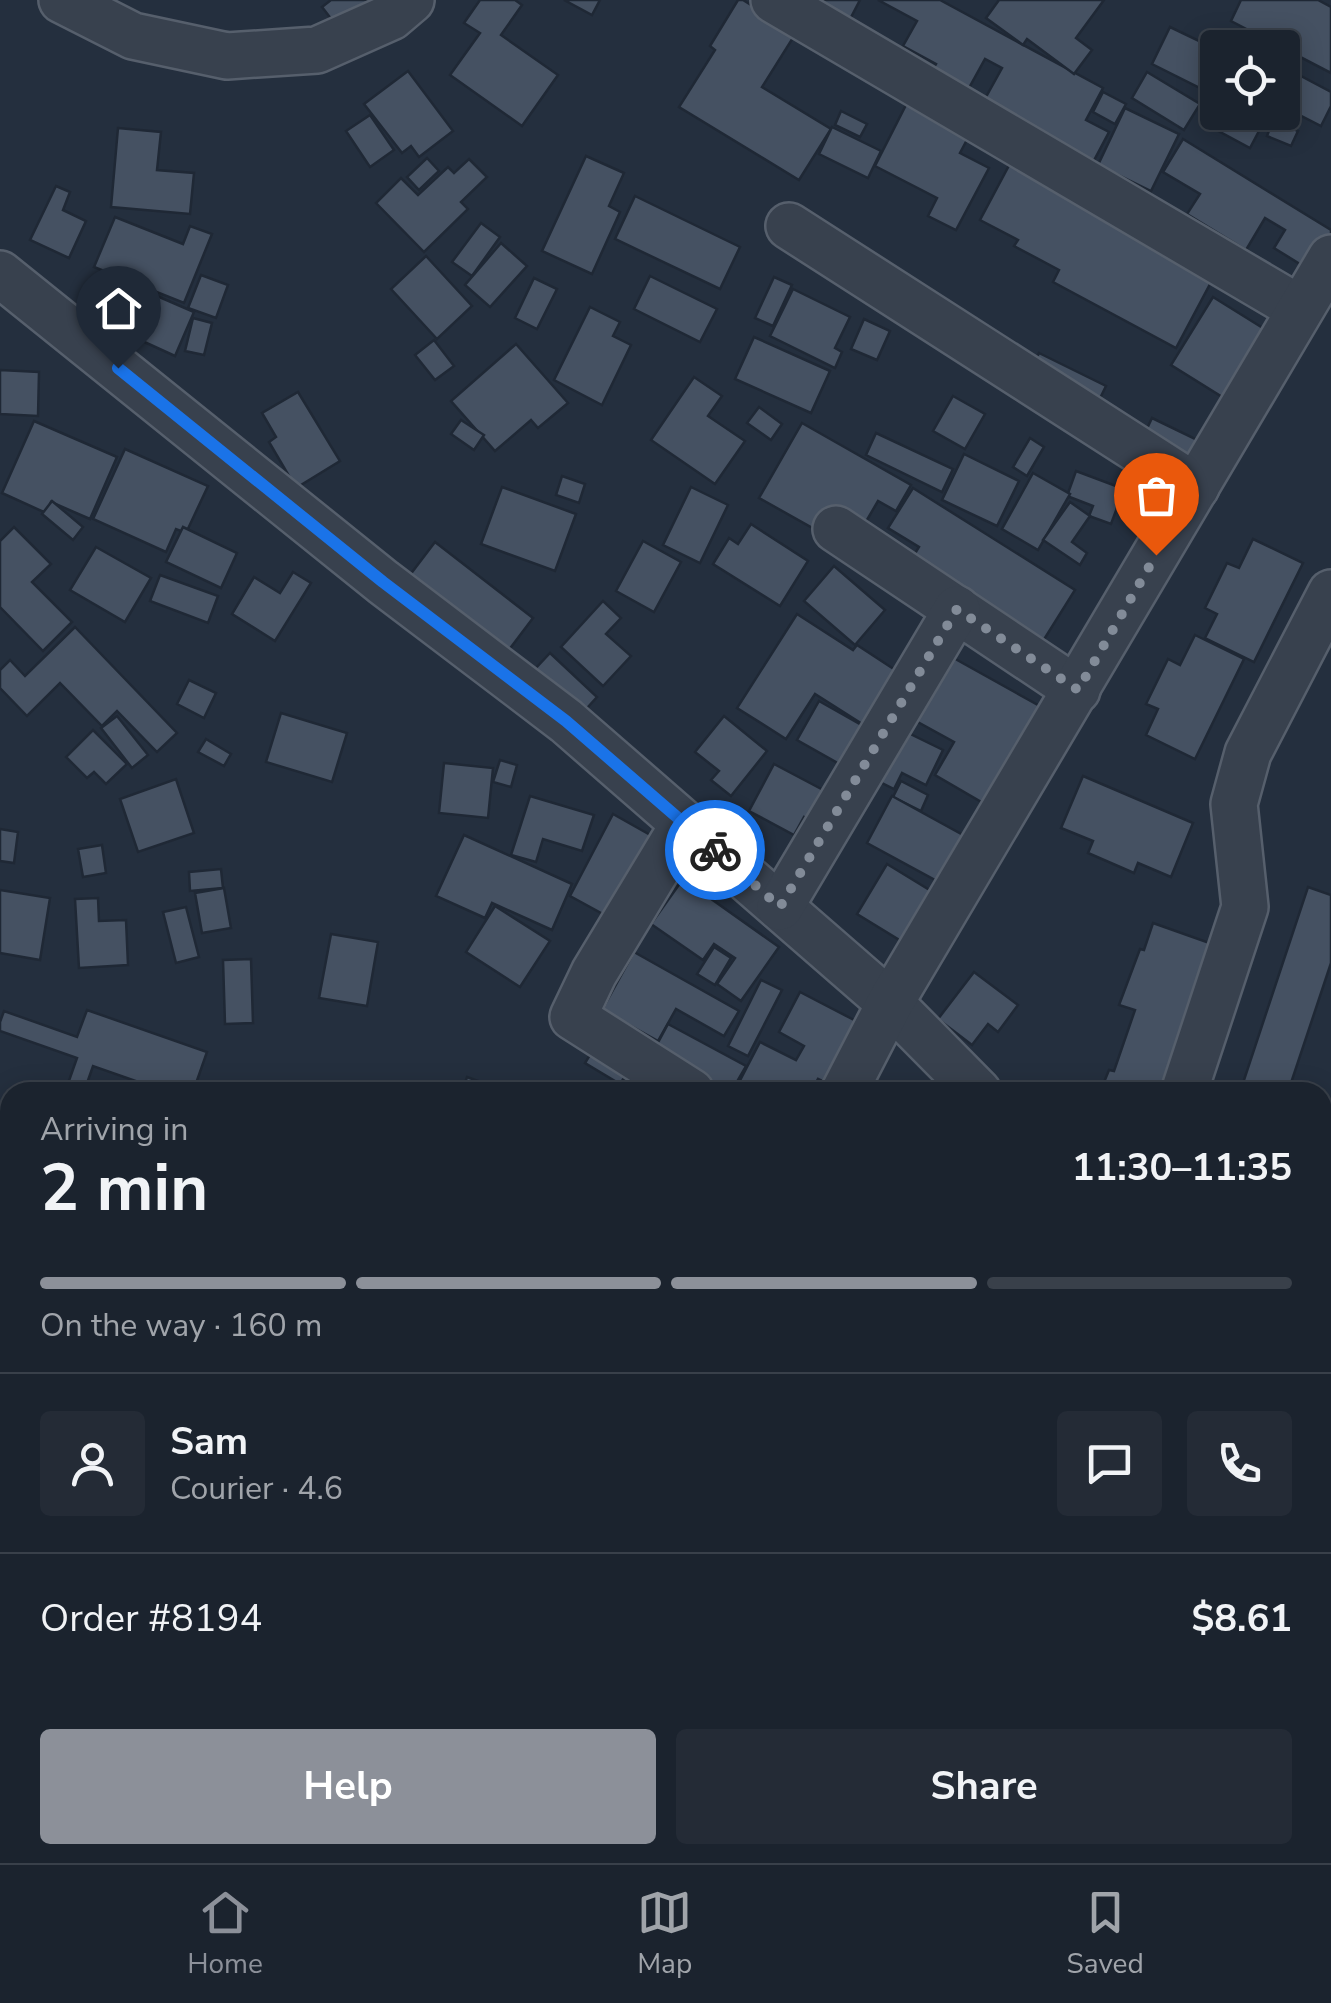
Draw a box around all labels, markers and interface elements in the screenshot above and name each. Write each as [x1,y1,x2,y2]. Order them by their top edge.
map controls [1200,30,1300,130]
button: locate [1200,30,1300,130]
pin [76,266,161,369]
icon: home [91,281,146,336]
pin [1114,453,1199,556]
icon: bag [1129,468,1184,523]
courier [665,800,765,900]
icon: bike [688,823,743,878]
text: Arriving in [40,1108,188,1151]
text: 11:30–11:35 [1072,1142,1292,1193]
text: 2 min [40,1144,208,1233]
text: On the way · 160 m [40,1304,322,1347]
button: person [40,1411,145,1516]
button: chat [1057,1411,1162,1516]
button: phone [1187,1411,1292,1516]
text: Sam [170,1416,248,1467]
text: Courier · 4.6 [170,1467,343,1510]
text: Order #8194 [40,1593,262,1644]
text: $8.61 [1191,1593,1292,1644]
button: Help [40,1729,656,1844]
button: Share [676,1729,1292,1844]
tab: Home [187,1885,263,1983]
tab: Map [637,1885,692,1983]
tab: Saved [1066,1885,1144,1983]

